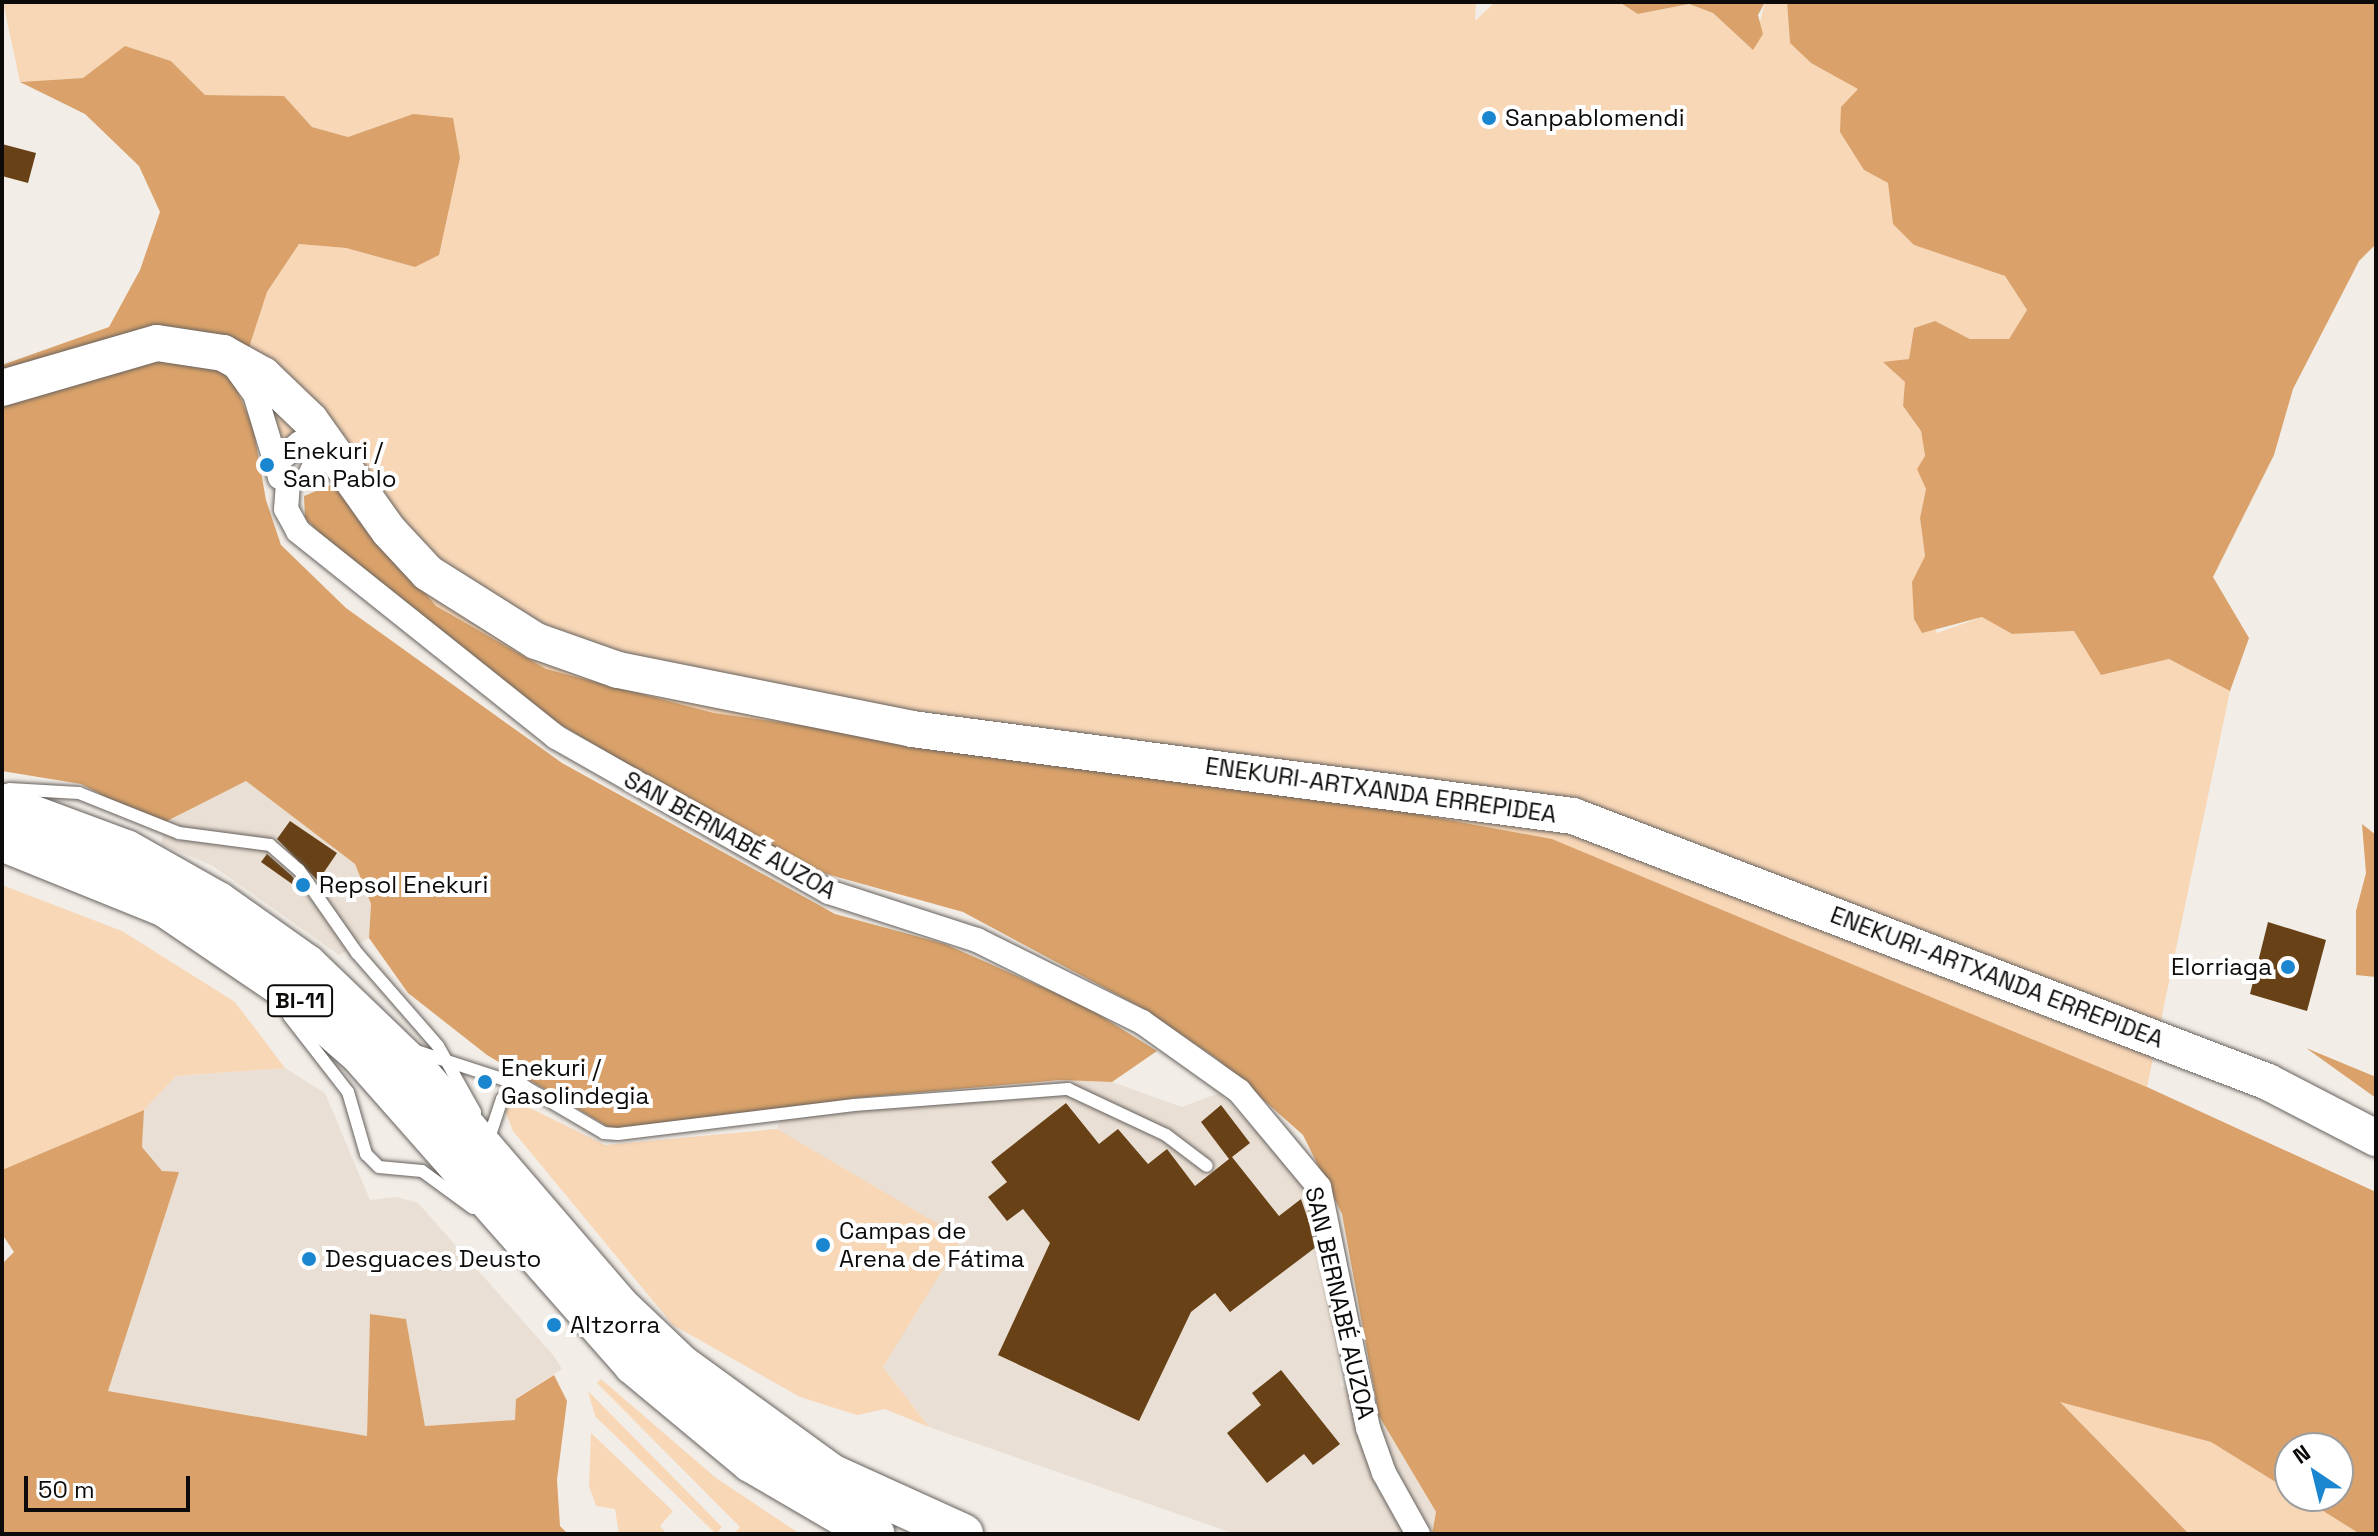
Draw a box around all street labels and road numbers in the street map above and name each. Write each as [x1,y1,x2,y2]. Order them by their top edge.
street label: ENEKURI-ARTXANDA ERREPIDEA [1203,751,1559,829]
street label: SAN BERNABÉ AUZOA [619,765,841,905]
street label: ENEKURI-ARTXANDA ERREPIDEA [1826,900,2168,1054]
road number: BI-11 [266,983,334,1019]
street label: SAN BERNABÉ AUZOA [1299,1184,1381,1422]

